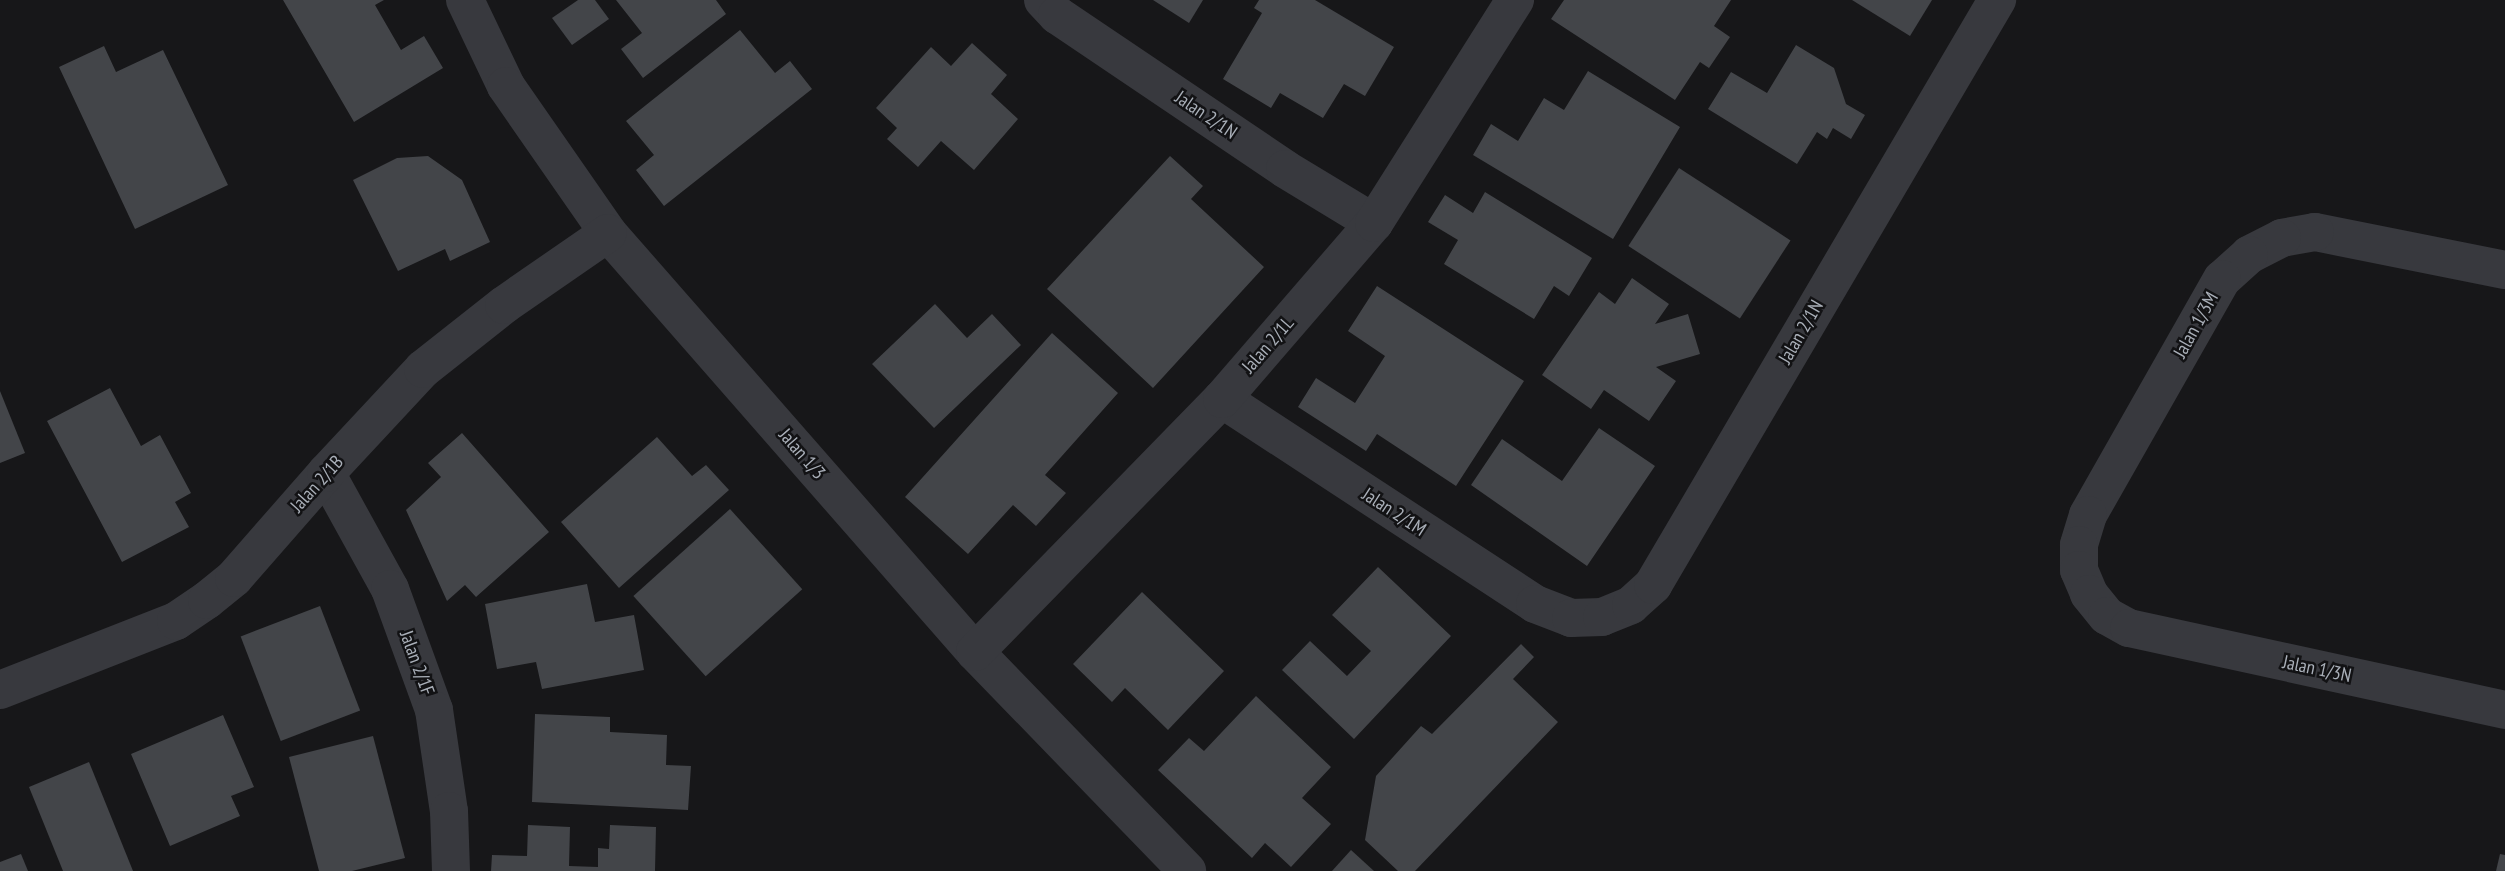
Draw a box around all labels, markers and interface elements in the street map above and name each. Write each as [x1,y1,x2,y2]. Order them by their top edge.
street label: Jalan 2/1N [1171,86,1241,144]
street label: Jalan 1/3M [2169,288,2223,362]
street label: Jalan 2/1N [1774,296,1828,368]
street label: Jalan 2/1L [1237,312,1299,378]
street label: Jalan 1/3 [774,424,830,484]
street label: Jalan 2/1B [286,451,348,517]
street label: Jalan 2/1M [1358,483,1430,541]
street label: Jalan 2/1F [395,628,439,698]
street label: Jalan 1/3N [2281,651,2353,687]

